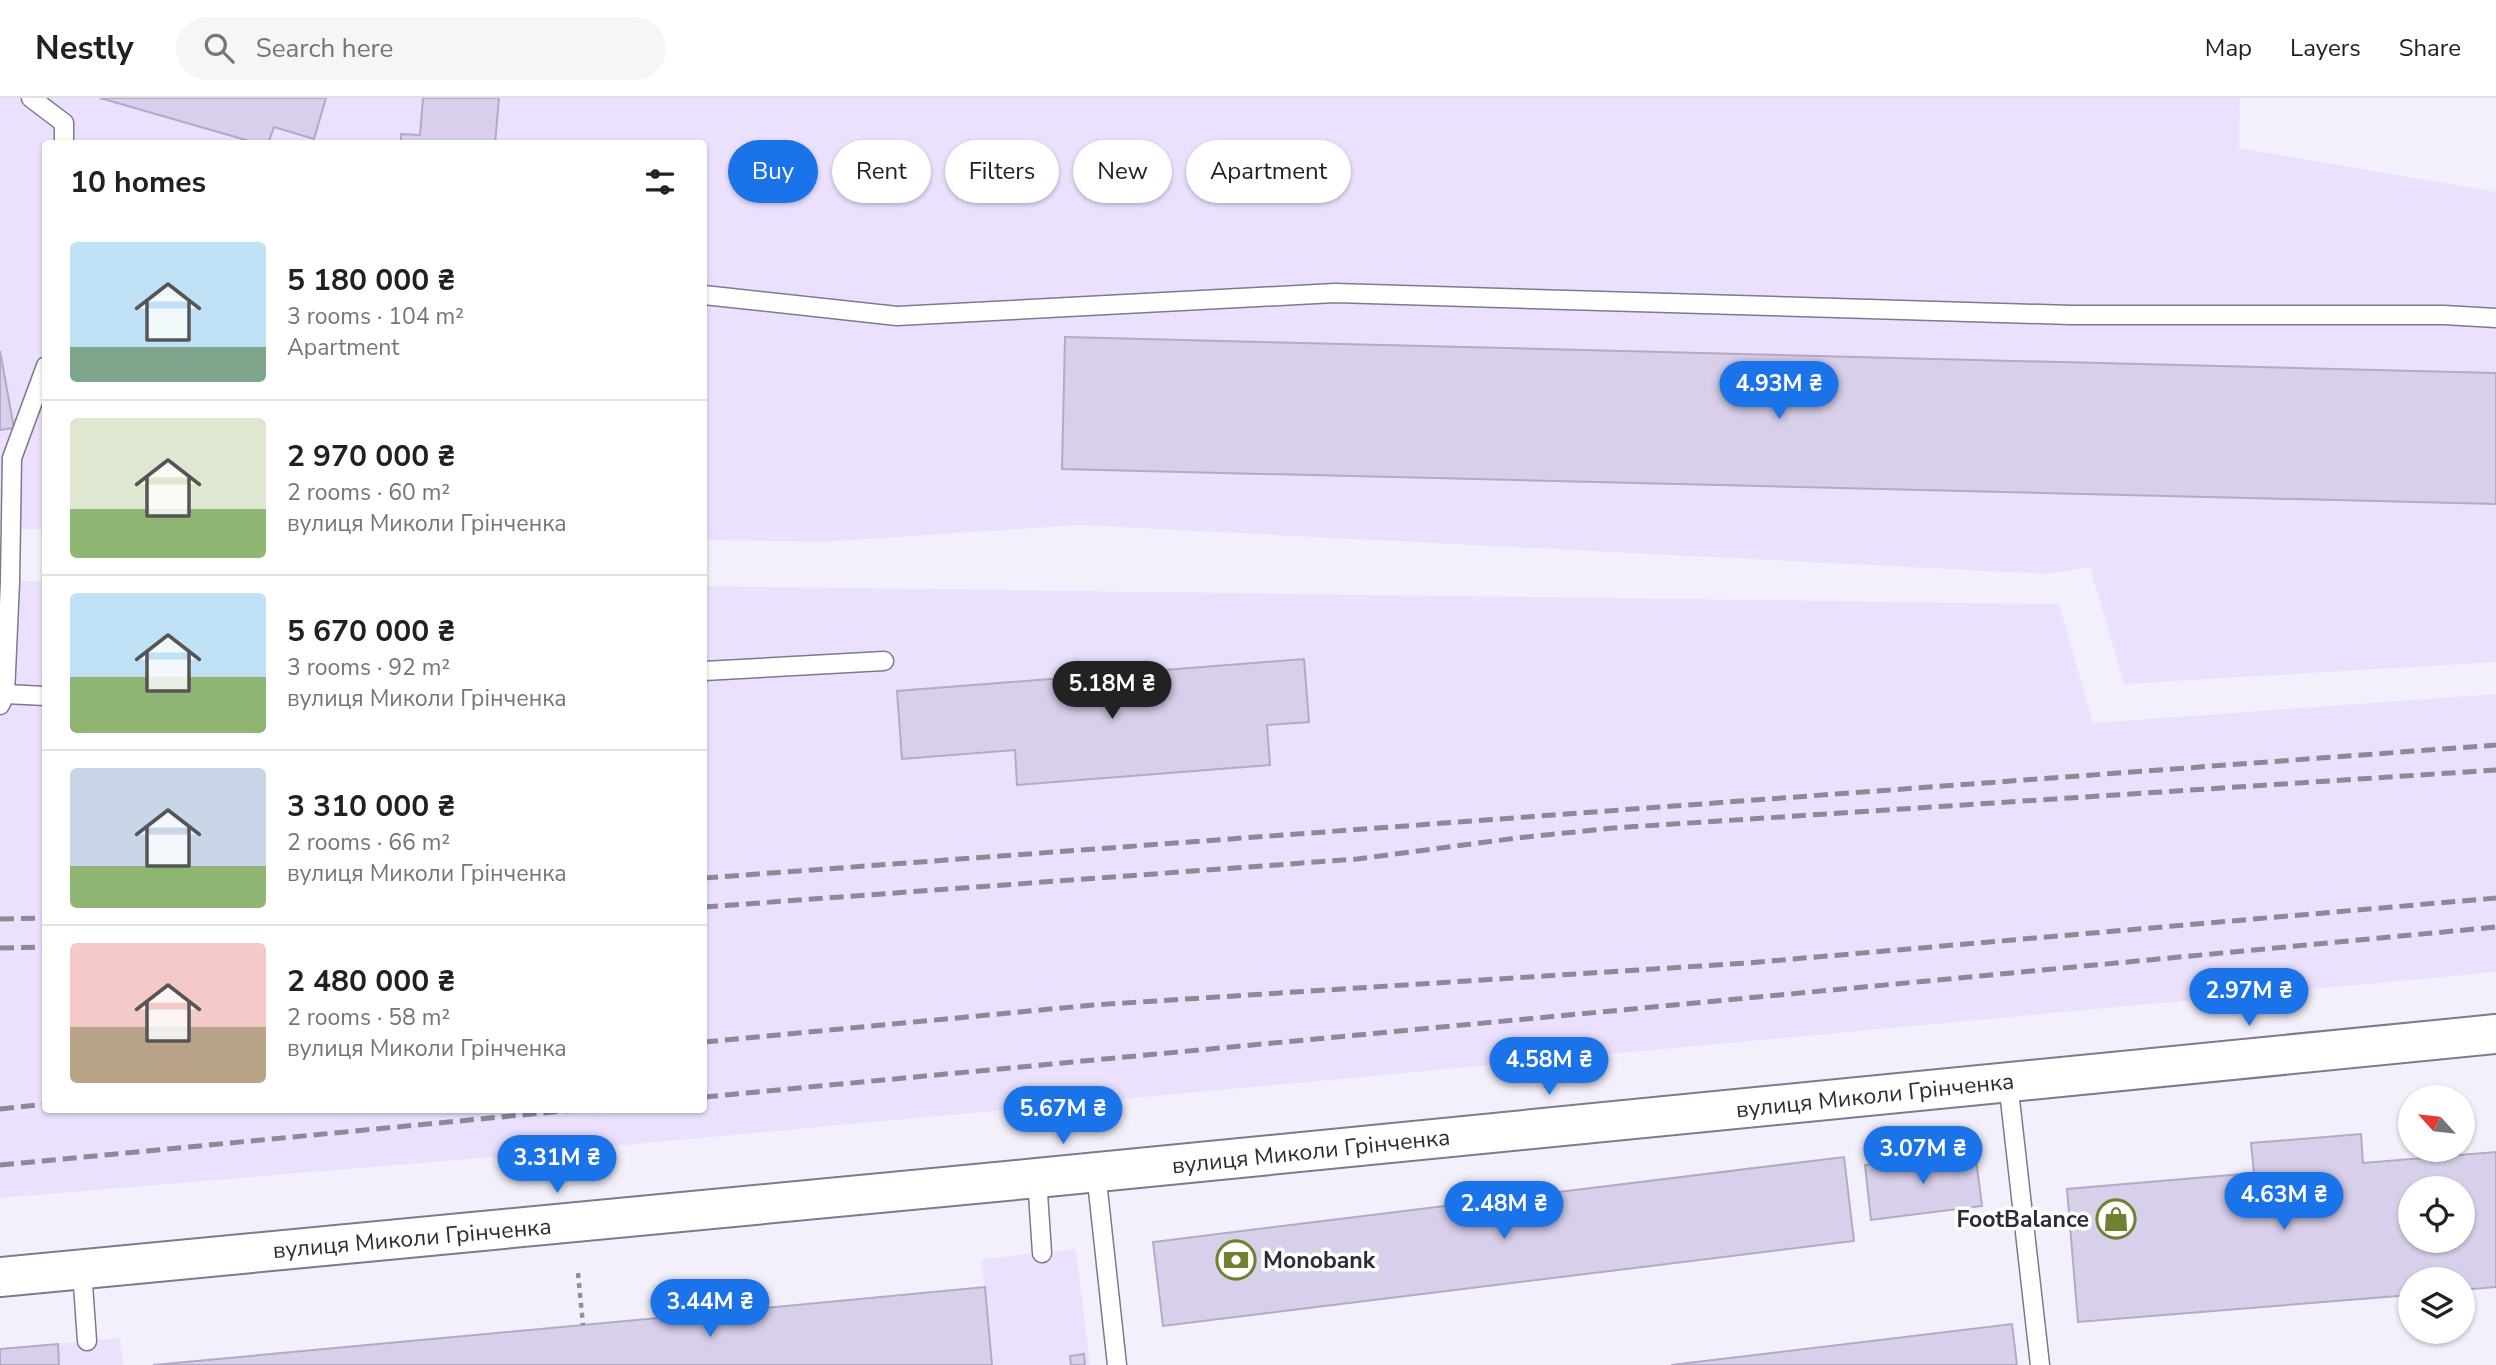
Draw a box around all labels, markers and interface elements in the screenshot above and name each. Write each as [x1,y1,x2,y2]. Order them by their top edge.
search box [176,17,666,80]
text: Nestly [35,26,134,71]
icon: search [200,29,238,67]
text: Search here [256,31,393,66]
text: Map [2205,32,2252,64]
text: Layers [2290,32,2361,64]
text: Share [2399,32,2461,64]
chip: Buy [728,140,818,203]
chip: Rent [832,140,931,203]
chip: Filters [945,140,1059,203]
chip: New [1073,140,1172,203]
chip: Apartment [1186,140,1351,203]
text: 10 homes [70,162,206,203]
icon: filters [641,163,679,201]
text: 5 180 000 ₴ [287,260,455,301]
icon: home [126,270,210,354]
text: 3 rooms · 104 m² [287,301,464,332]
text: Apartment [287,332,399,363]
pin: 4.93M ₴ [1714,362,1844,421]
text: 4.93M ₴ [1735,368,1823,399]
text: 2 970 000 ₴ [287,436,455,477]
icon: home [126,446,210,530]
text: 2 rooms · 60 m² [287,477,450,508]
text: вулиця Миколи Грінченка [287,508,567,539]
text: 5 670 000 ₴ [287,611,455,652]
icon: home [126,621,210,705]
text: 3 rooms · 92 m² [287,652,450,683]
pin: 5.18M ₴ [1047,662,1177,721]
text: 5.18M ₴ [1068,668,1156,699]
text: вулиця Миколи Грінченка [287,683,567,714]
text: 3 310 000 ₴ [287,786,455,827]
icon: home [126,796,210,880]
text: 2 rooms · 66 m² [287,827,450,858]
text: вулиця Миколи Грінченка [287,858,567,889]
text: 2 480 000 ₴ [287,961,455,1002]
pin: 2.97M ₴ [2184,968,2314,1028]
icon: home [126,971,210,1055]
text: 2.97M ₴ [2205,975,2293,1006]
text: 2 rooms · 58 m² [287,1002,450,1033]
text: вулиця Миколи Грінченка [287,1033,567,1064]
pin: 4.58M ₴ [1484,1038,1614,1097]
text: 4.58M ₴ [1505,1044,1593,1075]
street label: вулиця Миколи Грінченка [1734,1065,2016,1126]
north arrow [2398,1085,2474,1162]
map controls [2398,1085,2475,1344]
pin: 5.67M ₴ [998,1086,1128,1146]
text: 5.67M ₴ [1019,1093,1107,1124]
street label: вулиця Миколи Грінченка [1170,1121,1452,1182]
pin: 3.07M ₴ [1858,1126,1988,1186]
text: 3.07M ₴ [1879,1133,1967,1164]
pin: 3.31M ₴ [492,1136,622,1195]
text: 3.31M ₴ [513,1142,601,1173]
pin: 4.63M ₴ [2219,1172,2349,1232]
button: locate [2398,1176,2475,1253]
text: 4.63M ₴ [2240,1179,2328,1210]
pin: 2.48M ₴ [1439,1182,1569,1241]
text: 2.48M ₴ [1460,1188,1548,1219]
shop icon: FootBalance [2095,1198,2137,1240]
place label: FootBalance [1956,1204,2089,1235]
street label: вулиця Миколи Грінченка [271,1211,553,1266]
bank icon: Monobank [1215,1239,1257,1281]
place label: Monobank [1263,1245,1376,1276]
button: layers [2398,1267,2475,1344]
pin: 3.44M ₴ [645,1280,775,1339]
text: 3.44M ₴ [666,1286,754,1317]

